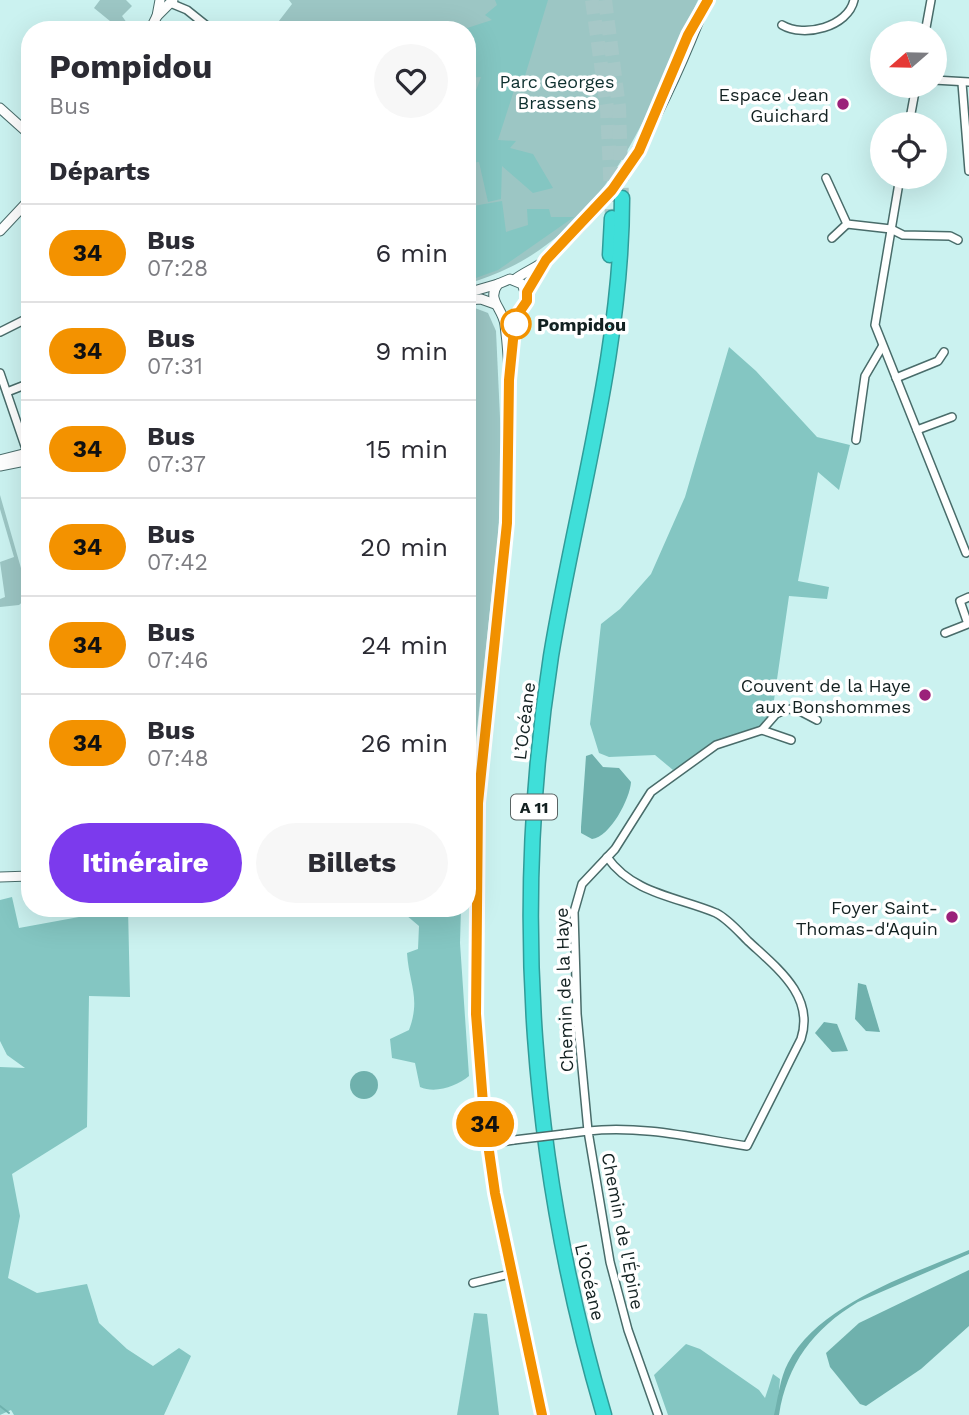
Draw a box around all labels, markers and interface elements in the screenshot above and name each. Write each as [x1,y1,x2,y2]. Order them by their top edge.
north arrow [870,21,947,98]
map controls [870,21,947,189]
button: heart [374,44,448,118]
text: Pompidou [49,47,213,86]
park label: Parc Georges Brassens [499,71,615,113]
place label: Espace Jean Guichard [719,84,829,126]
text: Bus [49,93,90,120]
marker: Espace Jean Guichard [835,96,851,112]
button: locate [870,112,947,189]
text: Départs [49,156,150,186]
text: Bus [147,225,195,255]
text: 6 min [376,238,448,268]
text: 34 [73,239,102,267]
text: 07:28 [147,255,208,282]
marker: Pompidou [501,309,531,339]
place label: Pompidou [537,314,626,335]
text: Bus [147,323,195,353]
text: 9 min [375,336,448,366]
text: 34 [73,337,102,365]
text: 07:31 [147,353,203,380]
text: Bus [147,421,195,451]
text: 15 min [366,434,448,464]
text: 34 [73,435,102,463]
text: 07:37 [147,451,206,478]
text: Bus [147,519,195,549]
text: 20 min [360,532,448,562]
text: 34 [73,533,102,561]
text: 07:42 [147,549,208,576]
text: Bus [147,617,195,647]
text: 24 min [361,630,448,660]
text: 34 [73,631,102,659]
text: 07:46 [147,647,209,674]
place label: Couvent de la Haye aux Bonshommes [741,675,911,717]
street label: L’Océane [509,681,539,761]
marker: Couvent de la Haye aux Bonshommes [917,687,933,703]
text: Bus [147,715,195,745]
text: 26 min [360,728,448,758]
text: 34 [73,729,102,757]
text: 07:48 [147,745,209,772]
road number: A 11 [511,794,557,820]
button: Itinéraire [49,823,242,903]
button: Billets [256,823,448,903]
place label: Foyer Saint- Thomas-d'Aquin [796,897,938,939]
street label: Chemin de la Haye [551,907,577,1073]
marker: Foyer Saint- Thomas-d'Aquin [944,909,960,925]
line badge: 34 [454,1101,516,1147]
text: 34 [470,1110,500,1138]
street label: Chemin de l'Épine [597,1151,649,1311]
street label: L’Océane [571,1241,609,1323]

